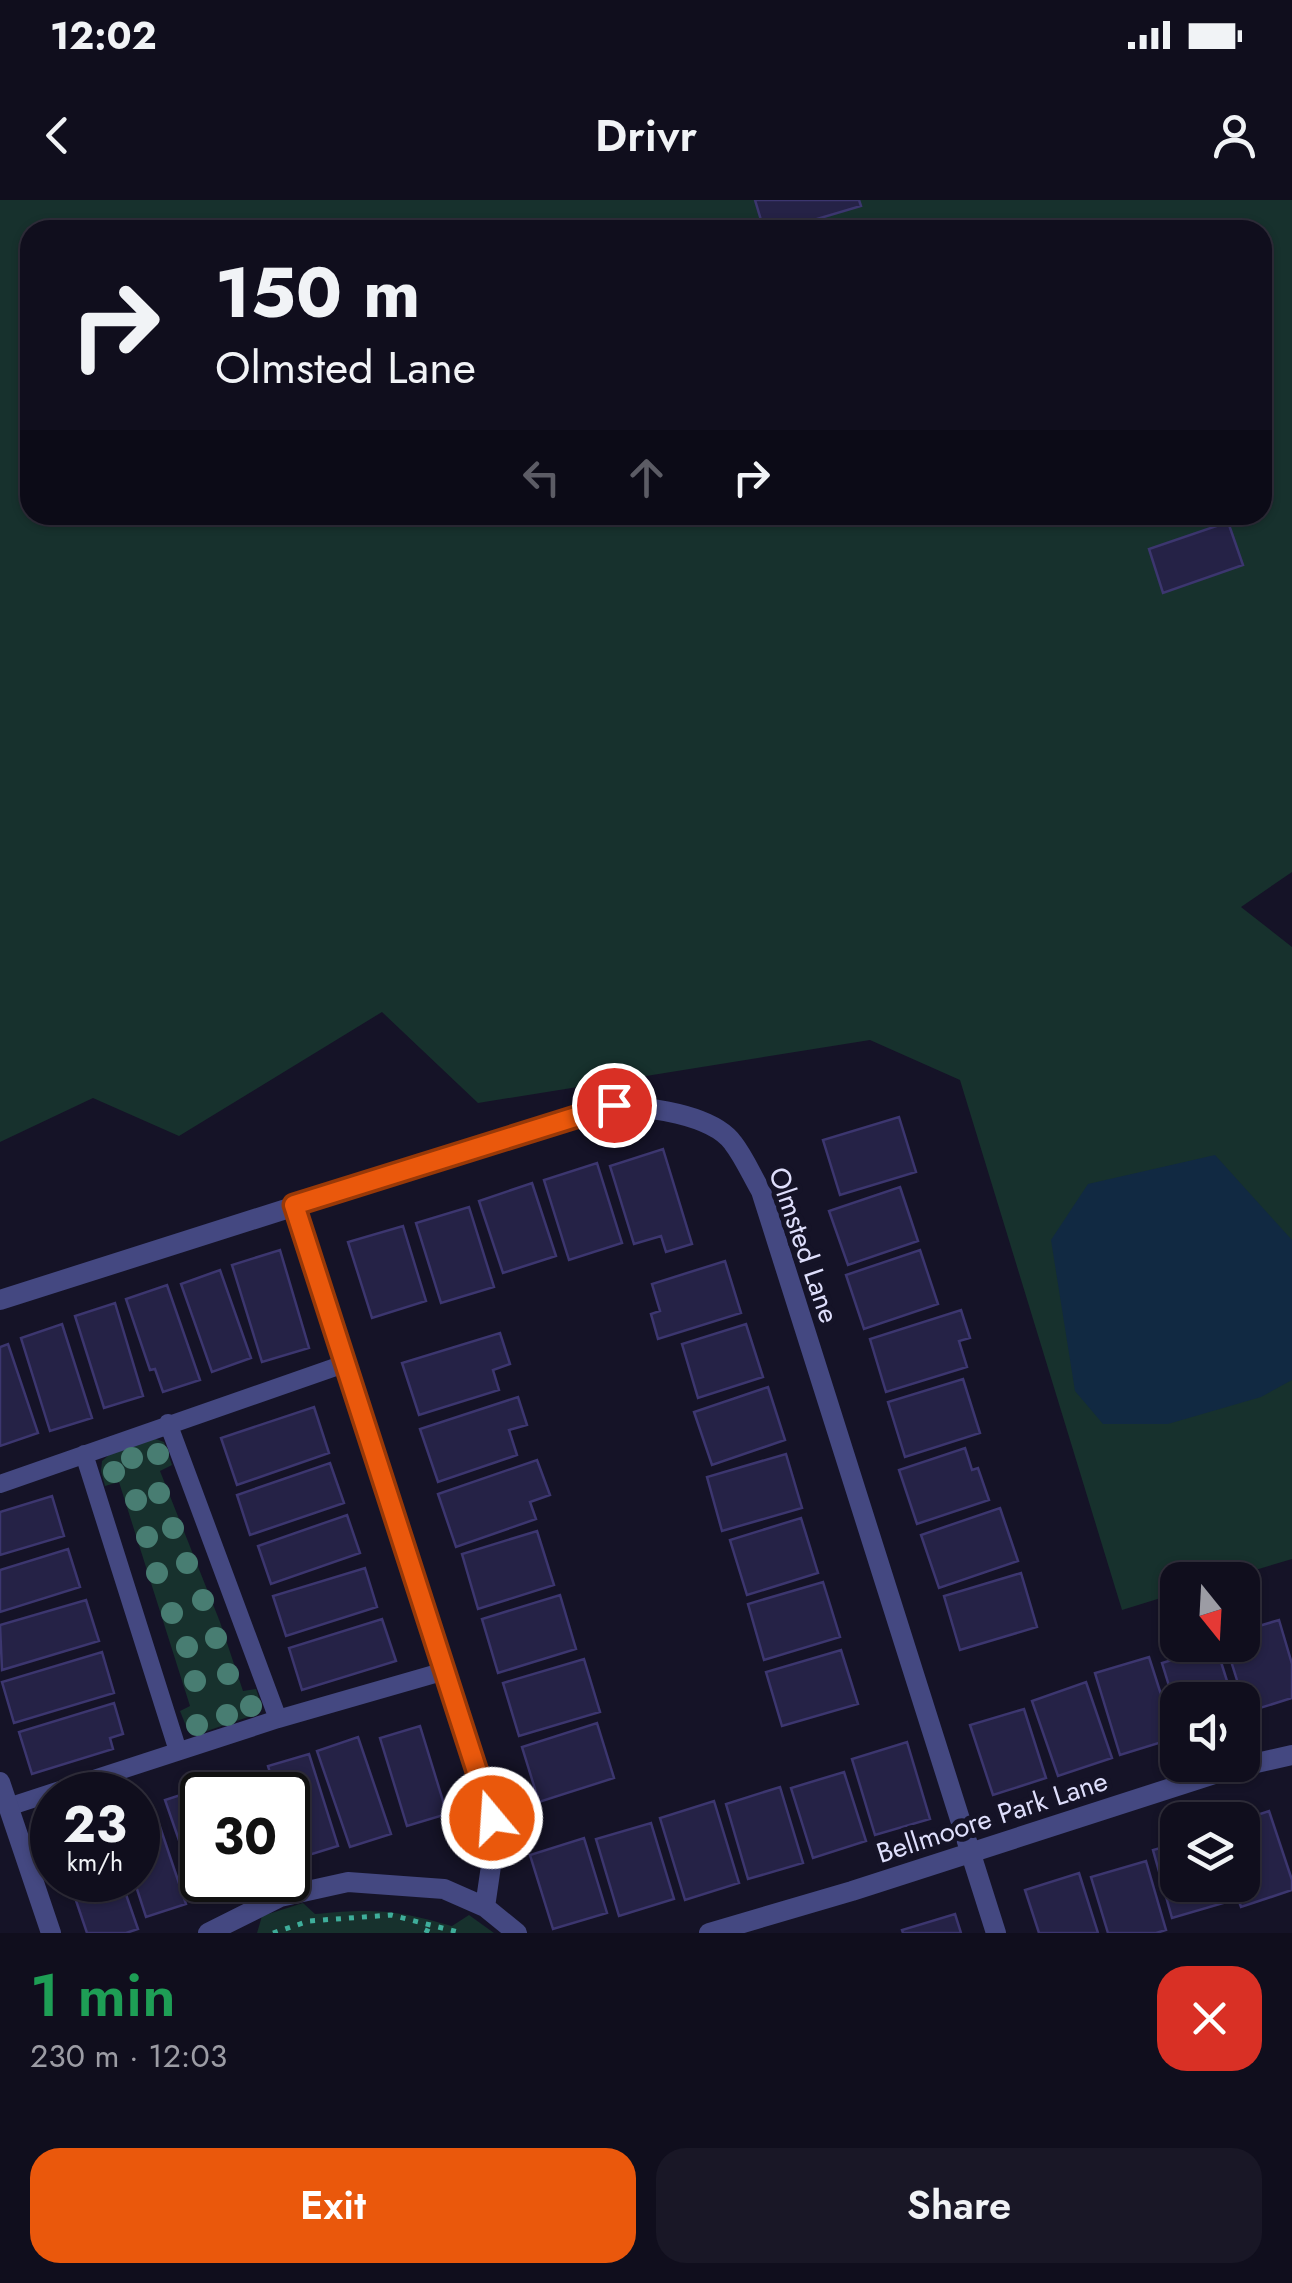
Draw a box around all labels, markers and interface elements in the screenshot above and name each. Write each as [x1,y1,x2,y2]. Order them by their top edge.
text: 12:02 [50,8,157,63]
text: Drivr [595,103,697,168]
icon: back [30,108,85,163]
icon: person [1207,108,1262,163]
text: 150 m [215,242,421,343]
icon: right [50,260,180,390]
text: Olmsted Lane [215,335,476,400]
icon: left [514,450,569,505]
icon: ahead [619,450,674,505]
icon: right [724,450,779,505]
pin [572,1063,657,1148]
icon: arrive [587,1078,642,1133]
street label: Olmsted Lane [758,1162,850,1328]
north arrow [1160,1562,1260,1662]
map controls [1160,1562,1260,1902]
button: sound [1160,1682,1260,1782]
street label: Bellmoore Park Lane [871,1760,1113,1874]
position arrow [440,1766,544,1870]
speed limit sign: 30 [180,1772,310,1902]
text: 23 [63,1788,127,1861]
button: layers [1160,1802,1260,1902]
text: km/h [67,1844,123,1880]
text: 1 min [30,1952,176,2039]
button: close [1157,1966,1262,2071]
text: 230 m · 12:03 [30,2033,227,2079]
button: Exit [30,2148,636,2263]
button: Share [656,2148,1262,2263]

